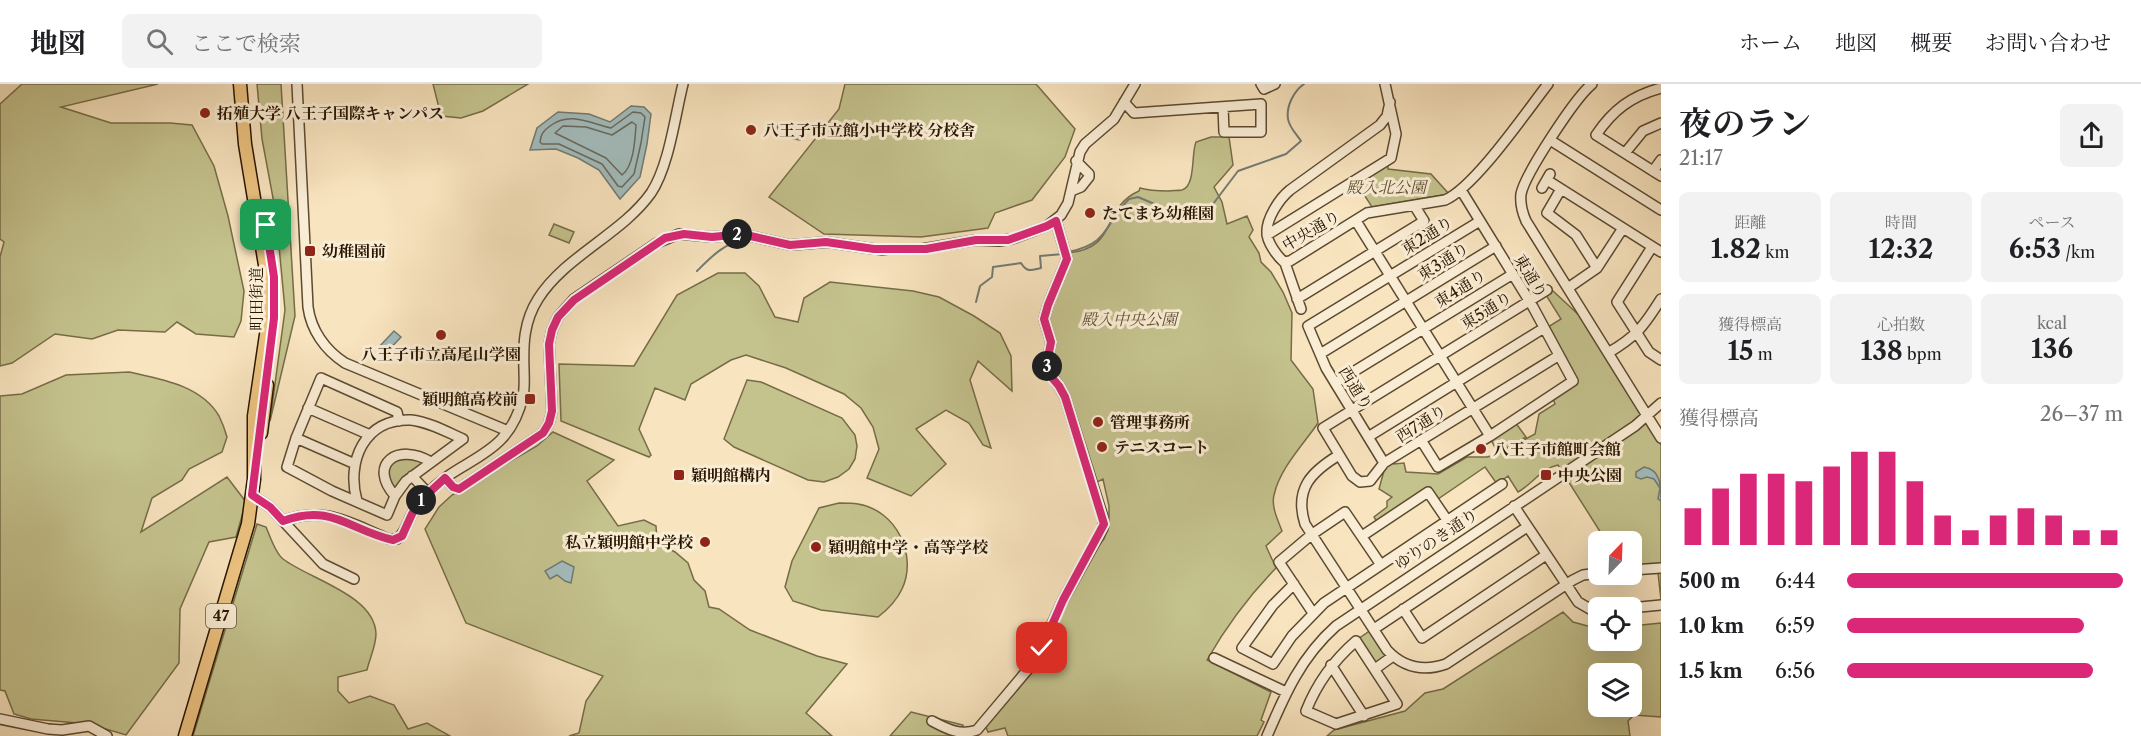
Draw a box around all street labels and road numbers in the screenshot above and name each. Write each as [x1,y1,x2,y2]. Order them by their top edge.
street label: 中央通り [1278,205,1344,255]
street label: 東2通り [1397,211,1457,259]
street label: 東3通り [1414,237,1472,285]
street label: 東通り [1510,250,1552,302]
street label: 東4通り [1430,264,1490,312]
street label: 町田街道 [246,267,266,331]
street label: 東5通り [1457,286,1515,334]
street label: 西通り [1335,362,1377,414]
street label: 西7通り [1392,400,1450,446]
street label: ゆりのき通り [1391,504,1481,574]
road number: 47 [206,604,236,628]

